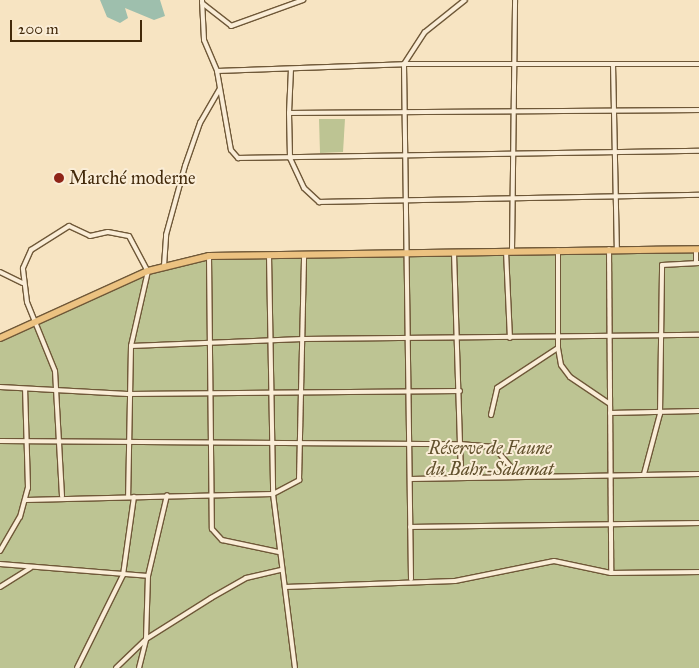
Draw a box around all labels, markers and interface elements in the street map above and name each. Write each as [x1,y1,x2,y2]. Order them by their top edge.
scale bar [12,10,145,42]
text: 200 m [18,20,59,38]
place label: Marché moderne [69,167,196,189]
marker: Marché moderne [53,172,65,184]
park label: Réserve de Faune du Bahr-Salamat [426,438,554,480]

